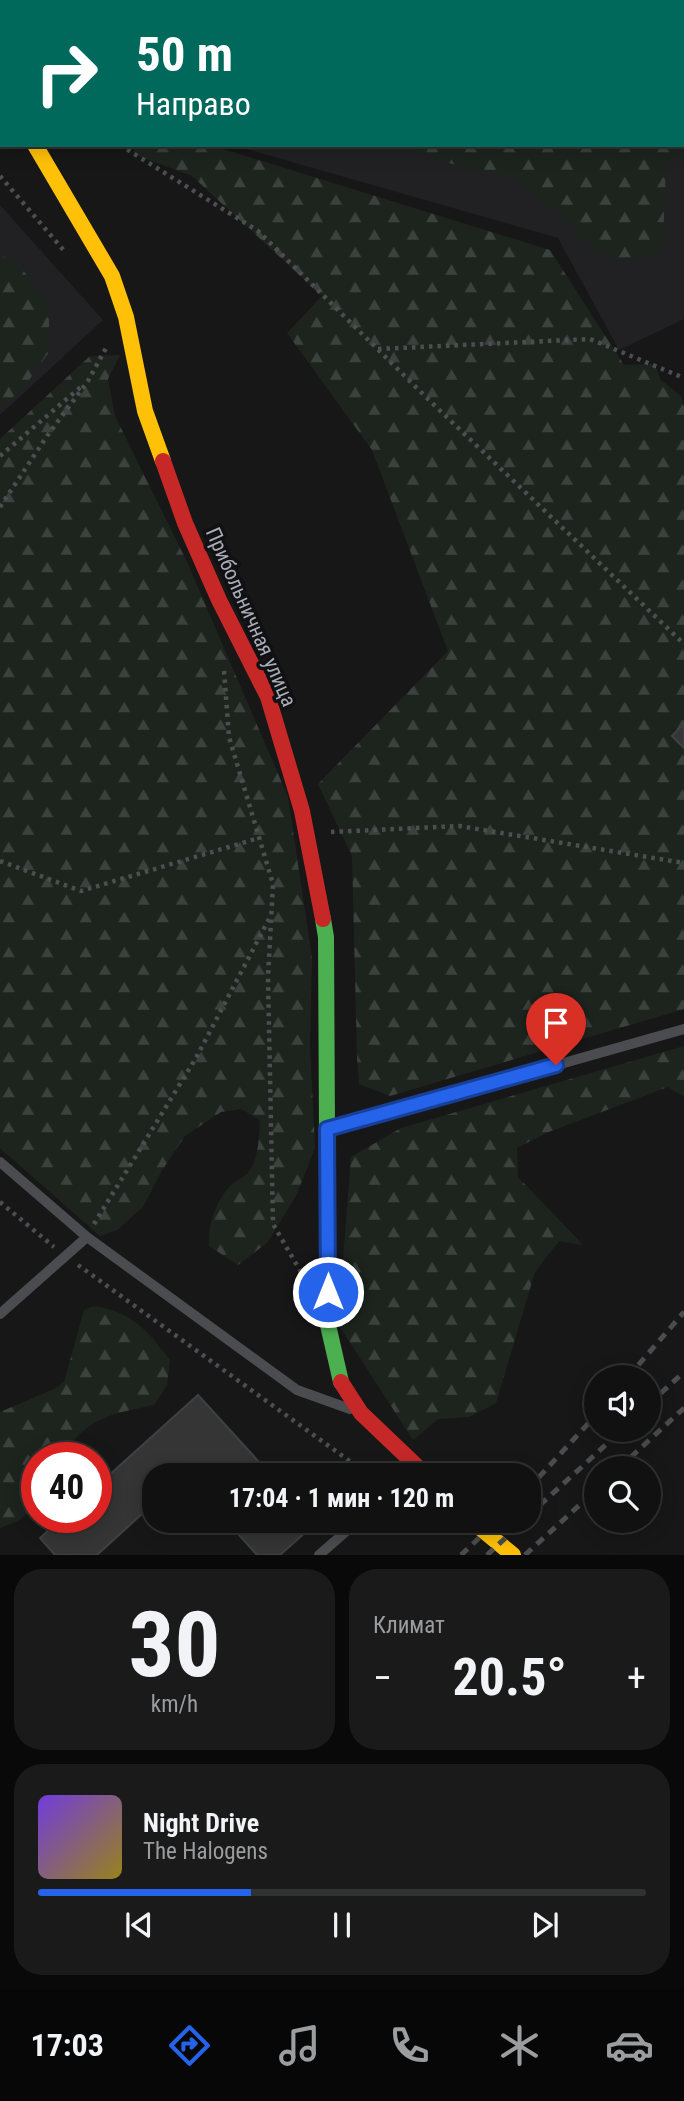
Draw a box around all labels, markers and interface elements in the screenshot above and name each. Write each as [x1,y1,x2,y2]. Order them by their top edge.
text: 50 m [136,26,233,83]
icon: right [21,28,112,119]
text: Направо [136,85,251,123]
street label: Прибольничная улица [201,524,301,710]
pin [526,993,586,1065]
icon: arrive [537,1004,575,1042]
position arrow [291,1255,365,1329]
map controls [584,1365,661,1533]
button: sound [584,1365,661,1442]
speed limit sign: 40 [21,1442,112,1533]
button: search [584,1456,661,1533]
text: 17:04 · 1 мин · 120 m [229,1483,454,1513]
text: 30 [129,1592,220,1698]
text: Климат [373,1612,445,1639]
text: 20.5° [452,1647,567,1708]
text: − [373,1656,392,1700]
text: + [627,1656,646,1700]
text: km/h [151,1691,198,1718]
text: Night Drive [143,1808,259,1838]
text: The Halogens [143,1838,268,1865]
icon: previous [120,1906,158,1944]
icon: pause [323,1906,361,1944]
icon: next [526,1906,564,1944]
icon: directions [165,2021,214,2070]
icon: music [275,2021,324,2070]
icon: phone [385,2021,434,2070]
icon: climate [495,2021,544,2070]
icon: car [605,2021,654,2070]
text: 17:03 [30,2026,104,2064]

